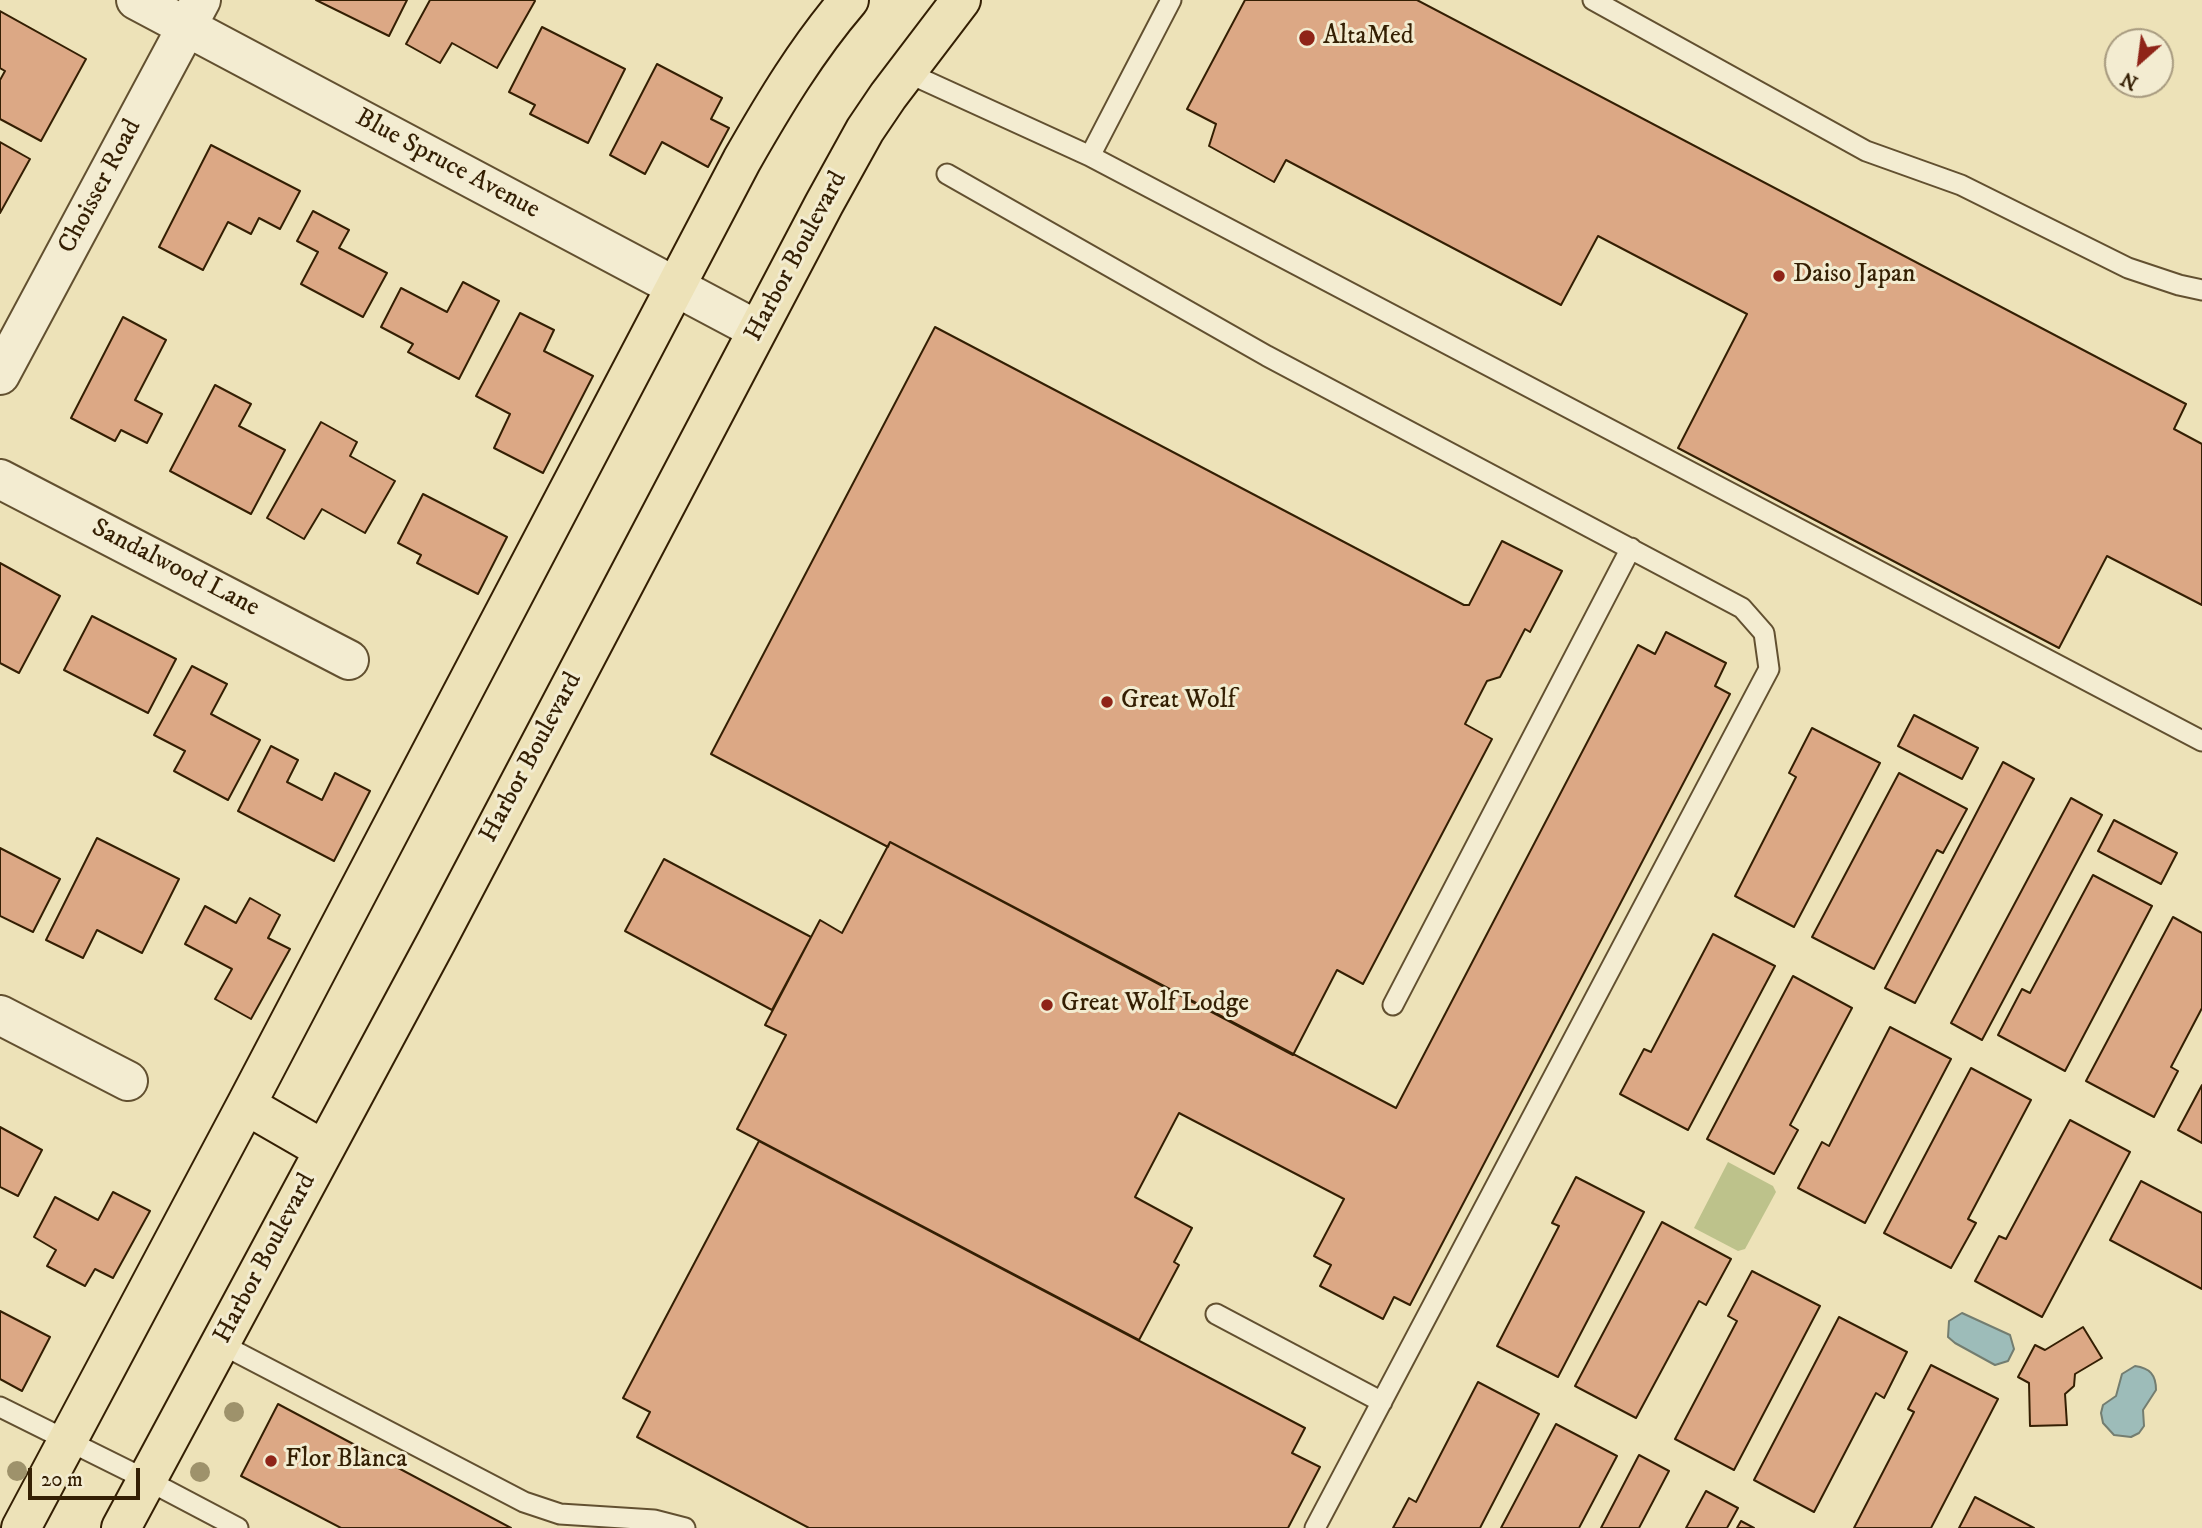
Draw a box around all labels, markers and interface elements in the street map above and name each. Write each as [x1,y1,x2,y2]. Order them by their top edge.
place label: AltaMed [1323,22,1414,54]
marker: AltaMed [1297,28,1317,48]
north arrow [2104,28,2174,98]
text: N [2118,66,2142,94]
street label: Blue Spruce Avenue [350,103,544,227]
street label: Choisser Road [53,115,149,259]
street label: Harbor Boulevard [739,167,855,347]
place label: Daiso Japan [1793,260,1916,292]
marker: Daiso Japan [1771,268,1787,284]
street label: Sandalwood Lane [86,513,264,625]
street label: Harbor Boulevard [474,668,590,848]
place label: Great Wolf [1121,686,1236,718]
marker: Great Wolf [1099,694,1115,710]
place label: Great Wolf Lodge [1061,989,1249,1021]
marker: Great Wolf Lodge [1039,997,1055,1013]
street label: Harbor Boulevard [208,1169,324,1349]
place label: Flor Blanca [285,1445,407,1477]
marker: Flor Blanca [263,1453,279,1469]
scale bar [32,1454,144,1498]
text: 20 m [41,1467,83,1493]

